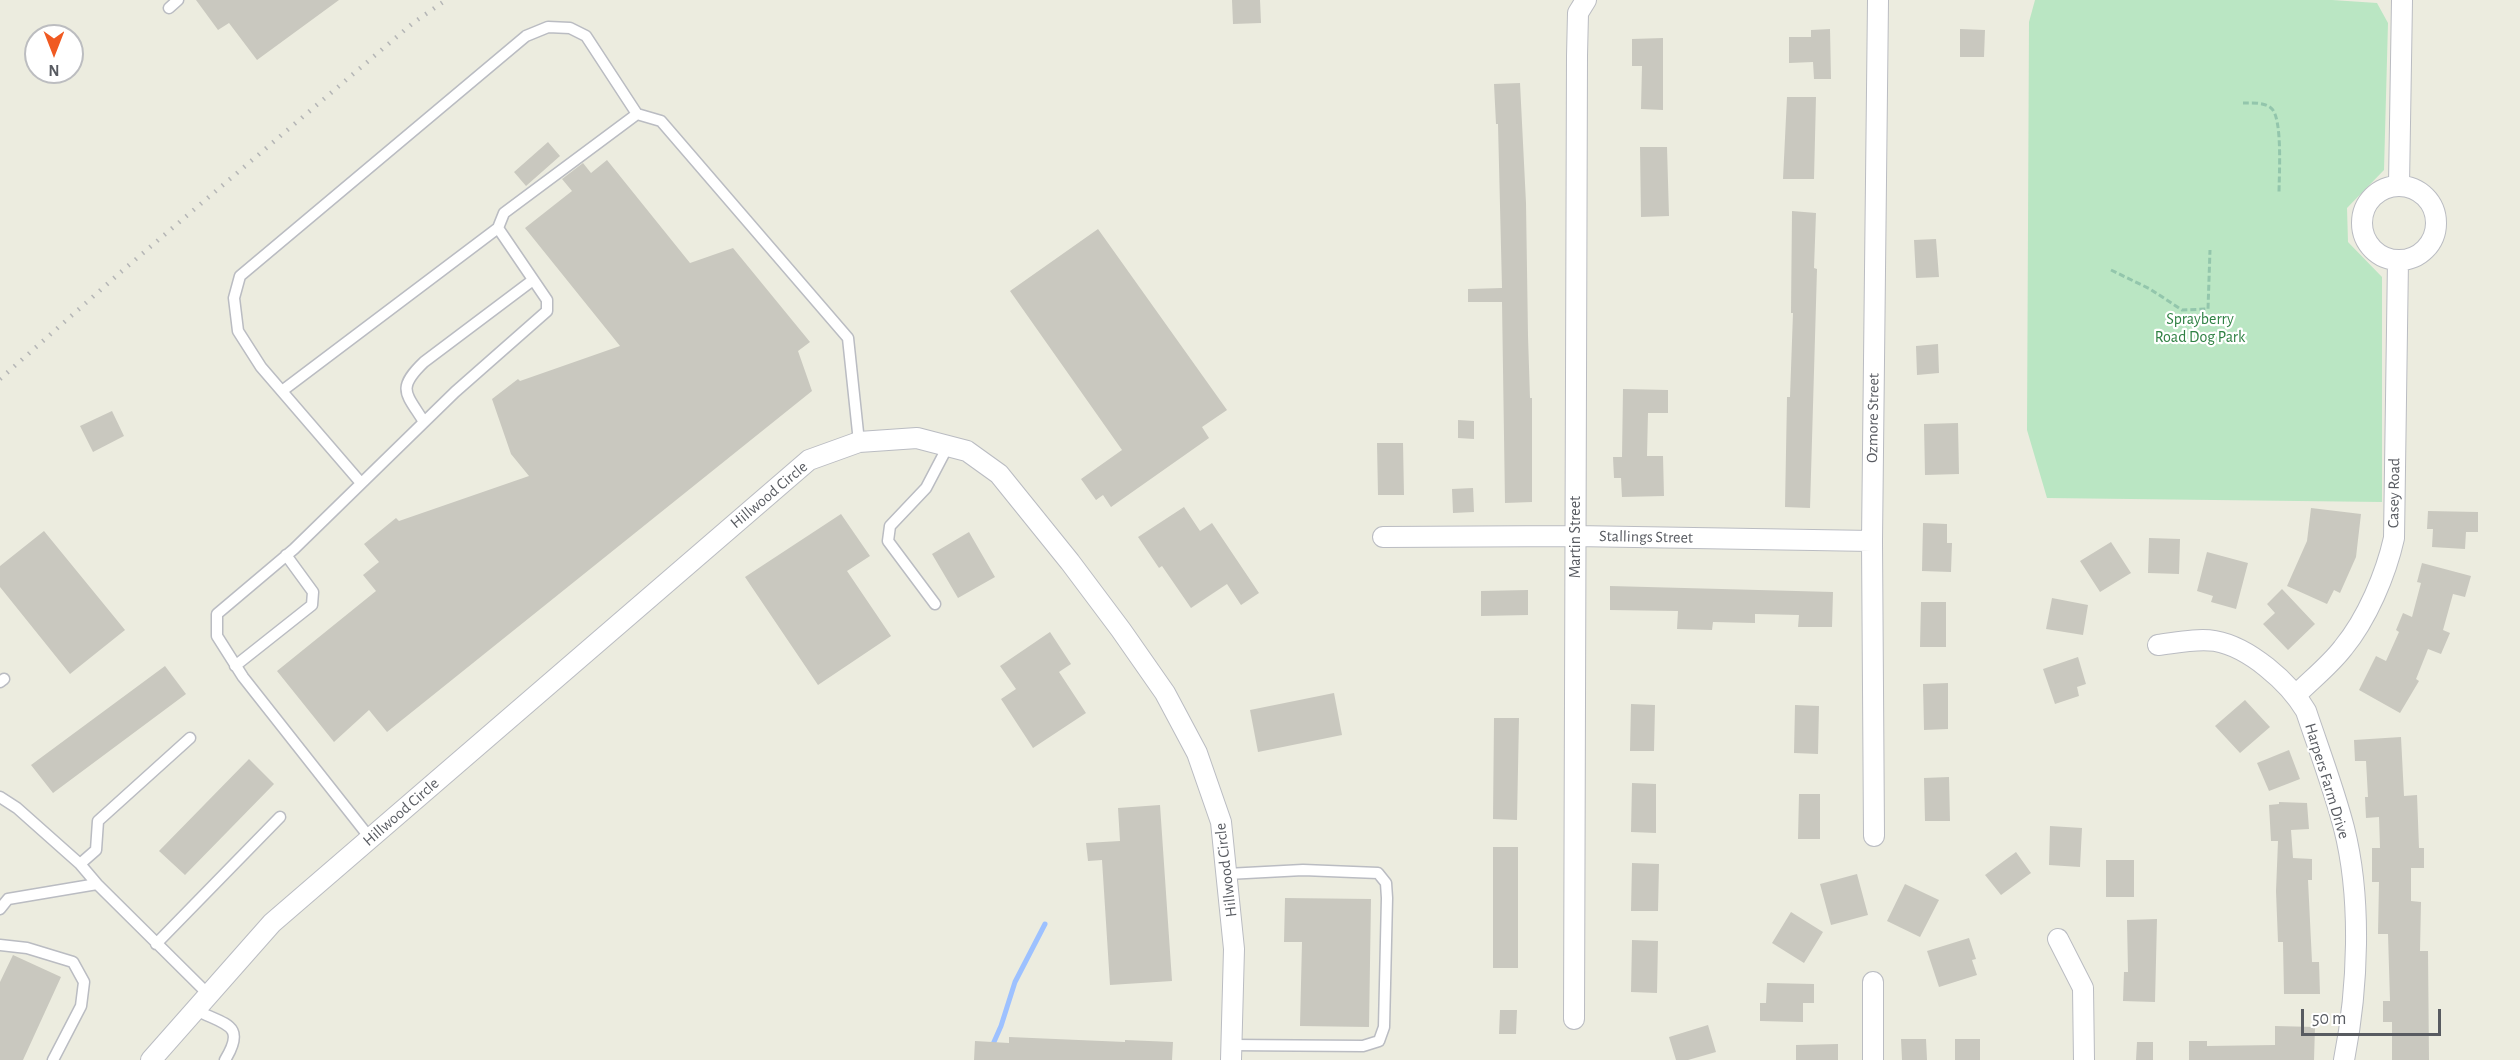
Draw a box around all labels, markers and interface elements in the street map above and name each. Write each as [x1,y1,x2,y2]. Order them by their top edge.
north arrow [24,24,84,84]
text: N [48,62,60,78]
park label: Sprayberry Road Dog Park [2155,309,2245,347]
street label: Ozmore Street [1863,373,1883,463]
street label: Hillwood Circle [727,457,811,533]
street label: Casey Road [2384,458,2404,528]
street label: Martin Street [1565,496,1585,578]
street label: Stallings Street [1599,527,1693,547]
street label: Harpers Farm Drive [2300,721,2354,841]
street label: Hillwood Circle [359,774,443,850]
street label: Hillwood Circle [1211,822,1241,918]
scale bar [2304,997,2444,1035]
text: 50 m [2312,1010,2346,1028]

